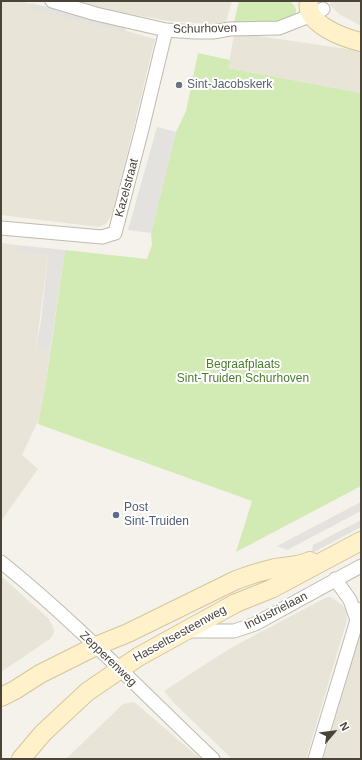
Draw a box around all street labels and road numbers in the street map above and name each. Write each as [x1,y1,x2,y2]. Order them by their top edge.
street label: Schurhoven [173,21,237,37]
street label: Kazelstraat [112,157,142,219]
street label: Industrielaan [242,589,310,633]
street label: Hasseltsesteenweg [131,602,229,666]
street label: Zepperenweg [77,628,139,690]

